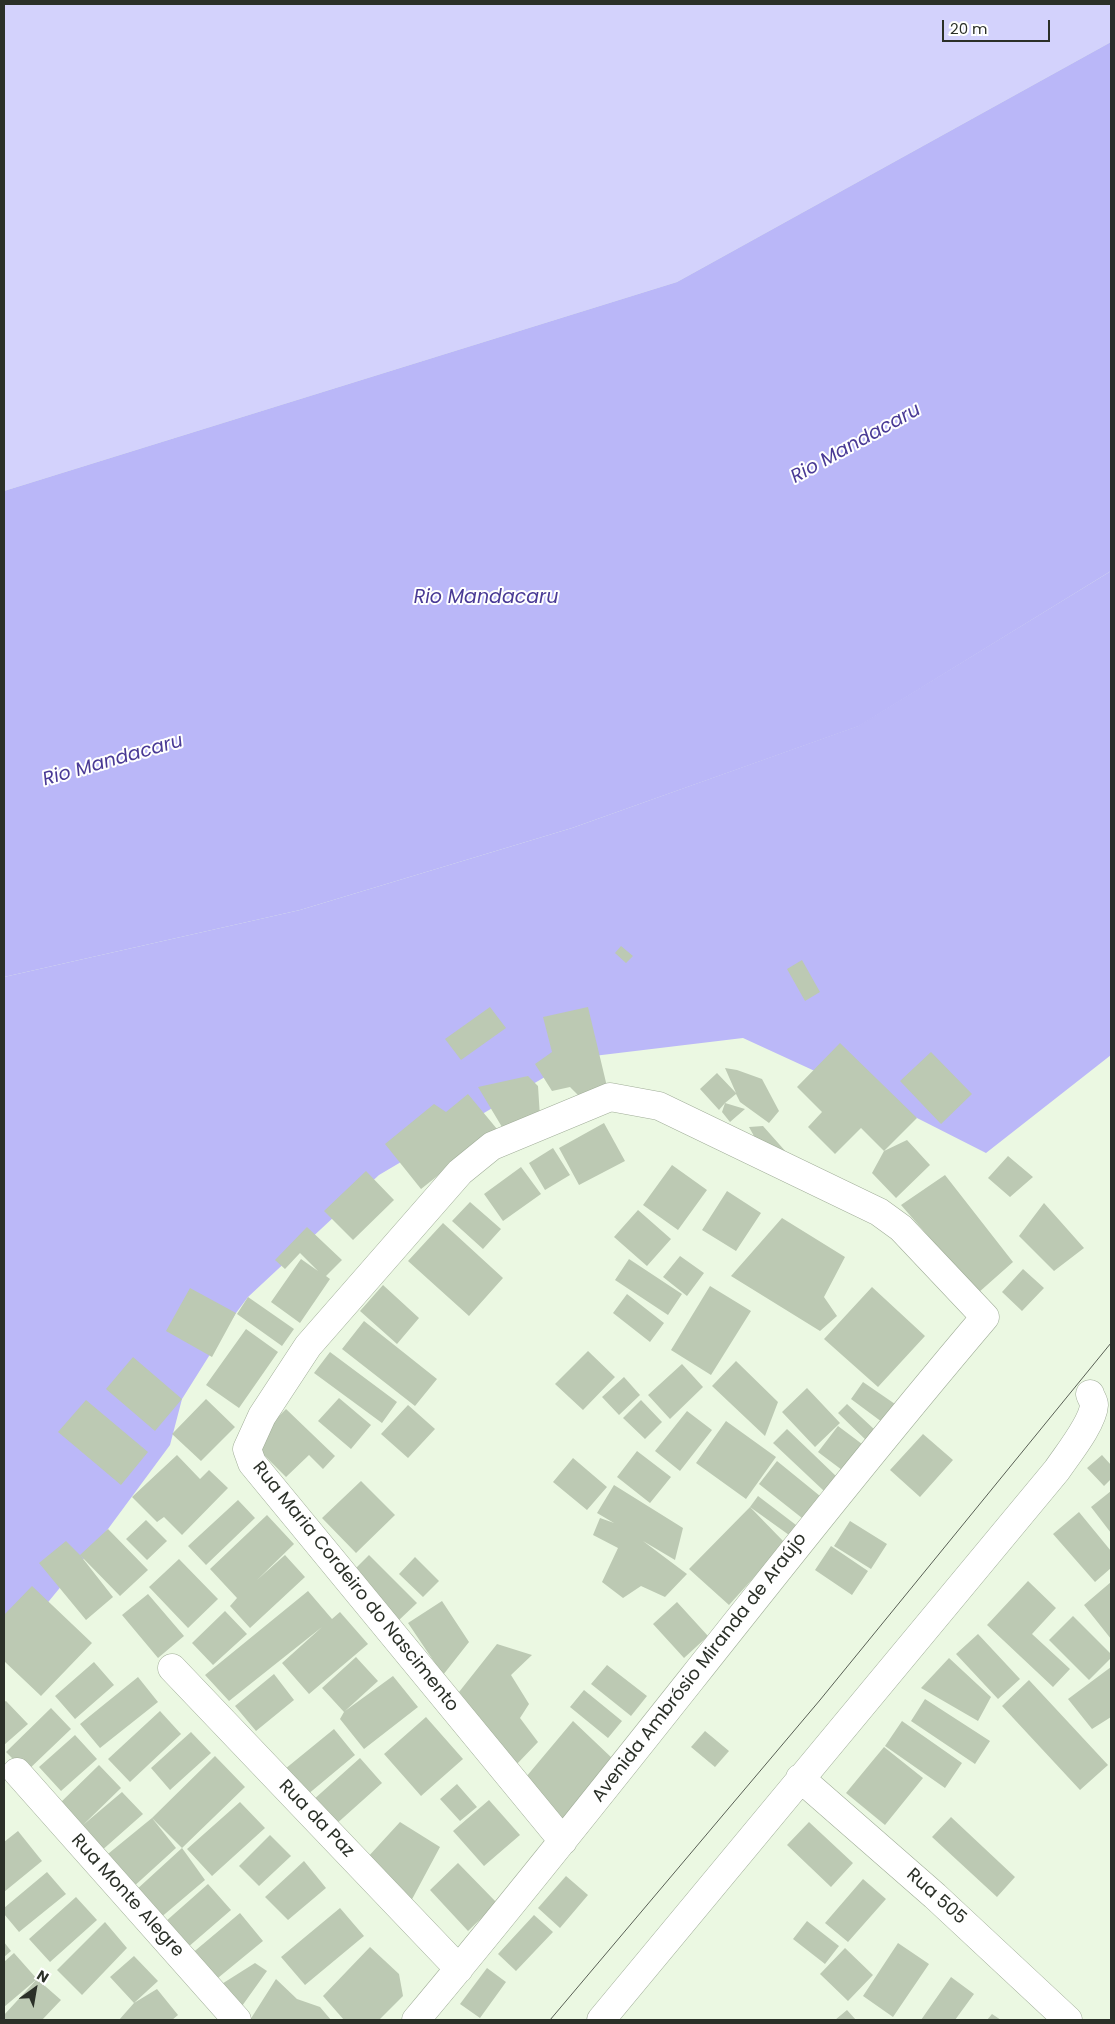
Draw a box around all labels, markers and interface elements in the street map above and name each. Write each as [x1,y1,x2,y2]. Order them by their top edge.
scale bar [945,10,1052,42]
text: 20 m [950,18,988,39]
water label: Rio Mandacaru [787,399,925,489]
water label: Rio Mandacaru [414,587,558,609]
water label: Rio Mandacaru [40,730,186,792]
street label: Rua Maria Cordeiro do Nascimento [247,1458,463,1716]
street label: Avenida Ambrósio Miranda de Araújo [588,1529,812,1807]
street label: Rua da Paz [274,1776,358,1862]
street label: Rua Monte Alegre [66,1830,188,1962]
street label: Rua 505 [902,1864,970,1930]
north arrow [10,1964,60,2014]
text: N [33,1965,53,1988]

